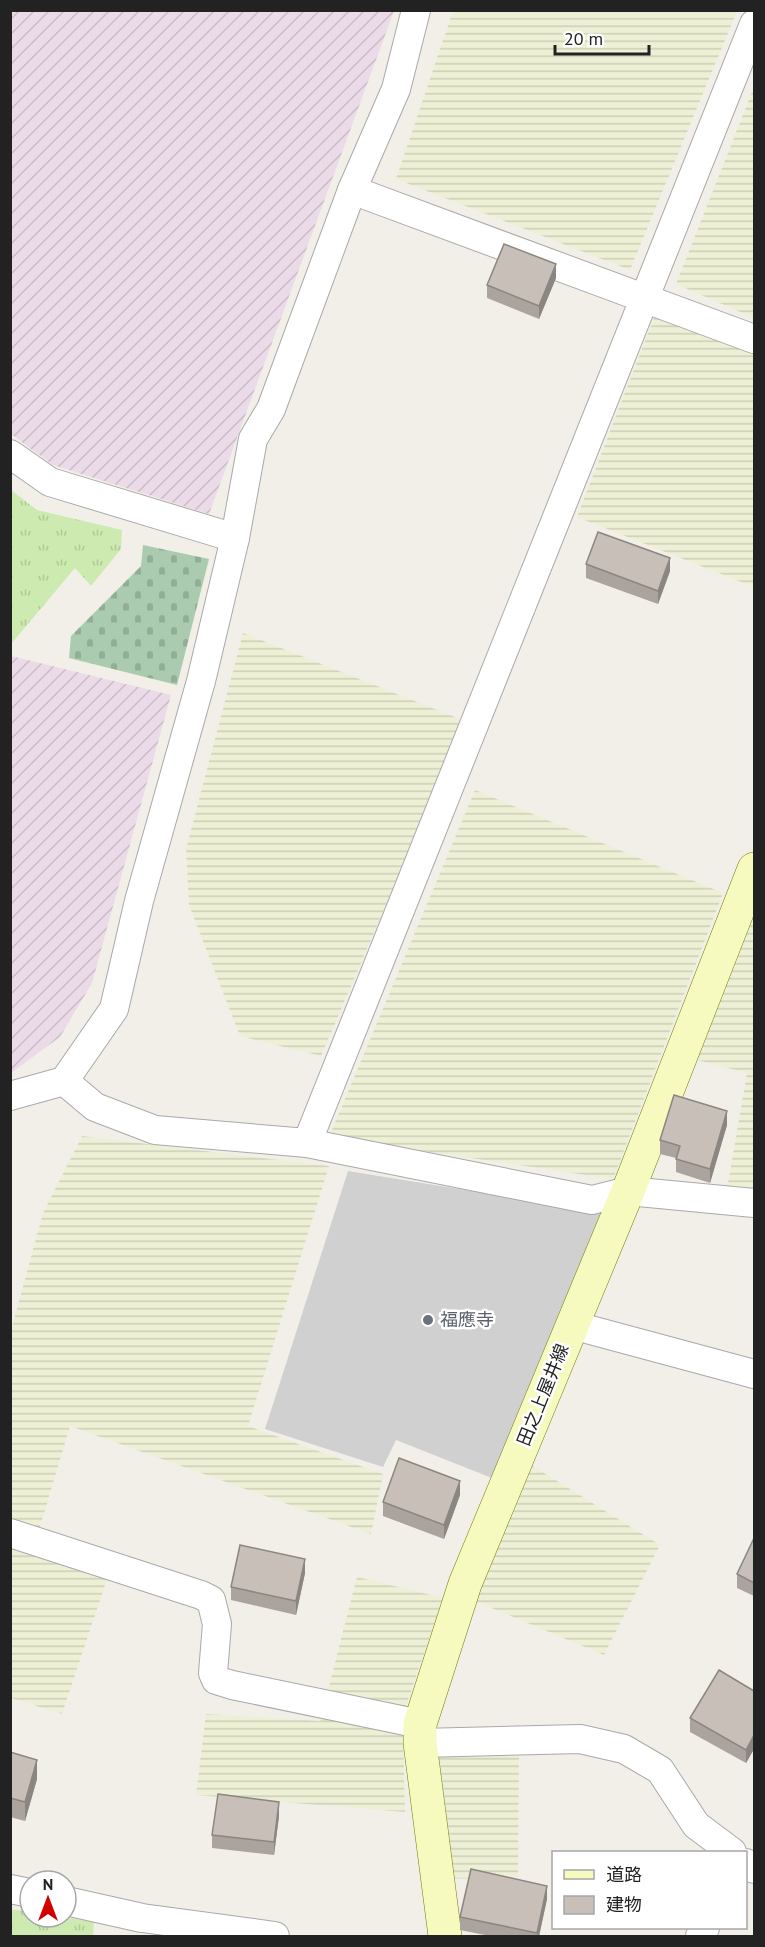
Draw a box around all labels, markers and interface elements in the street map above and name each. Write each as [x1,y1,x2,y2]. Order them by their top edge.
scale bar [555,18,650,56]
text: 20 m [564,27,603,50]
place label: 福應寺 [440,1308,494,1331]
marker: 福應寺 [421,1313,435,1327]
street label: 田之上屋井線 [512,1340,573,1449]
legend [552,1851,747,1929]
text: 道路 [606,1863,642,1886]
north arrow [18,1869,78,1929]
text: N [43,1874,53,1894]
text: 建物 [606,1893,642,1916]

